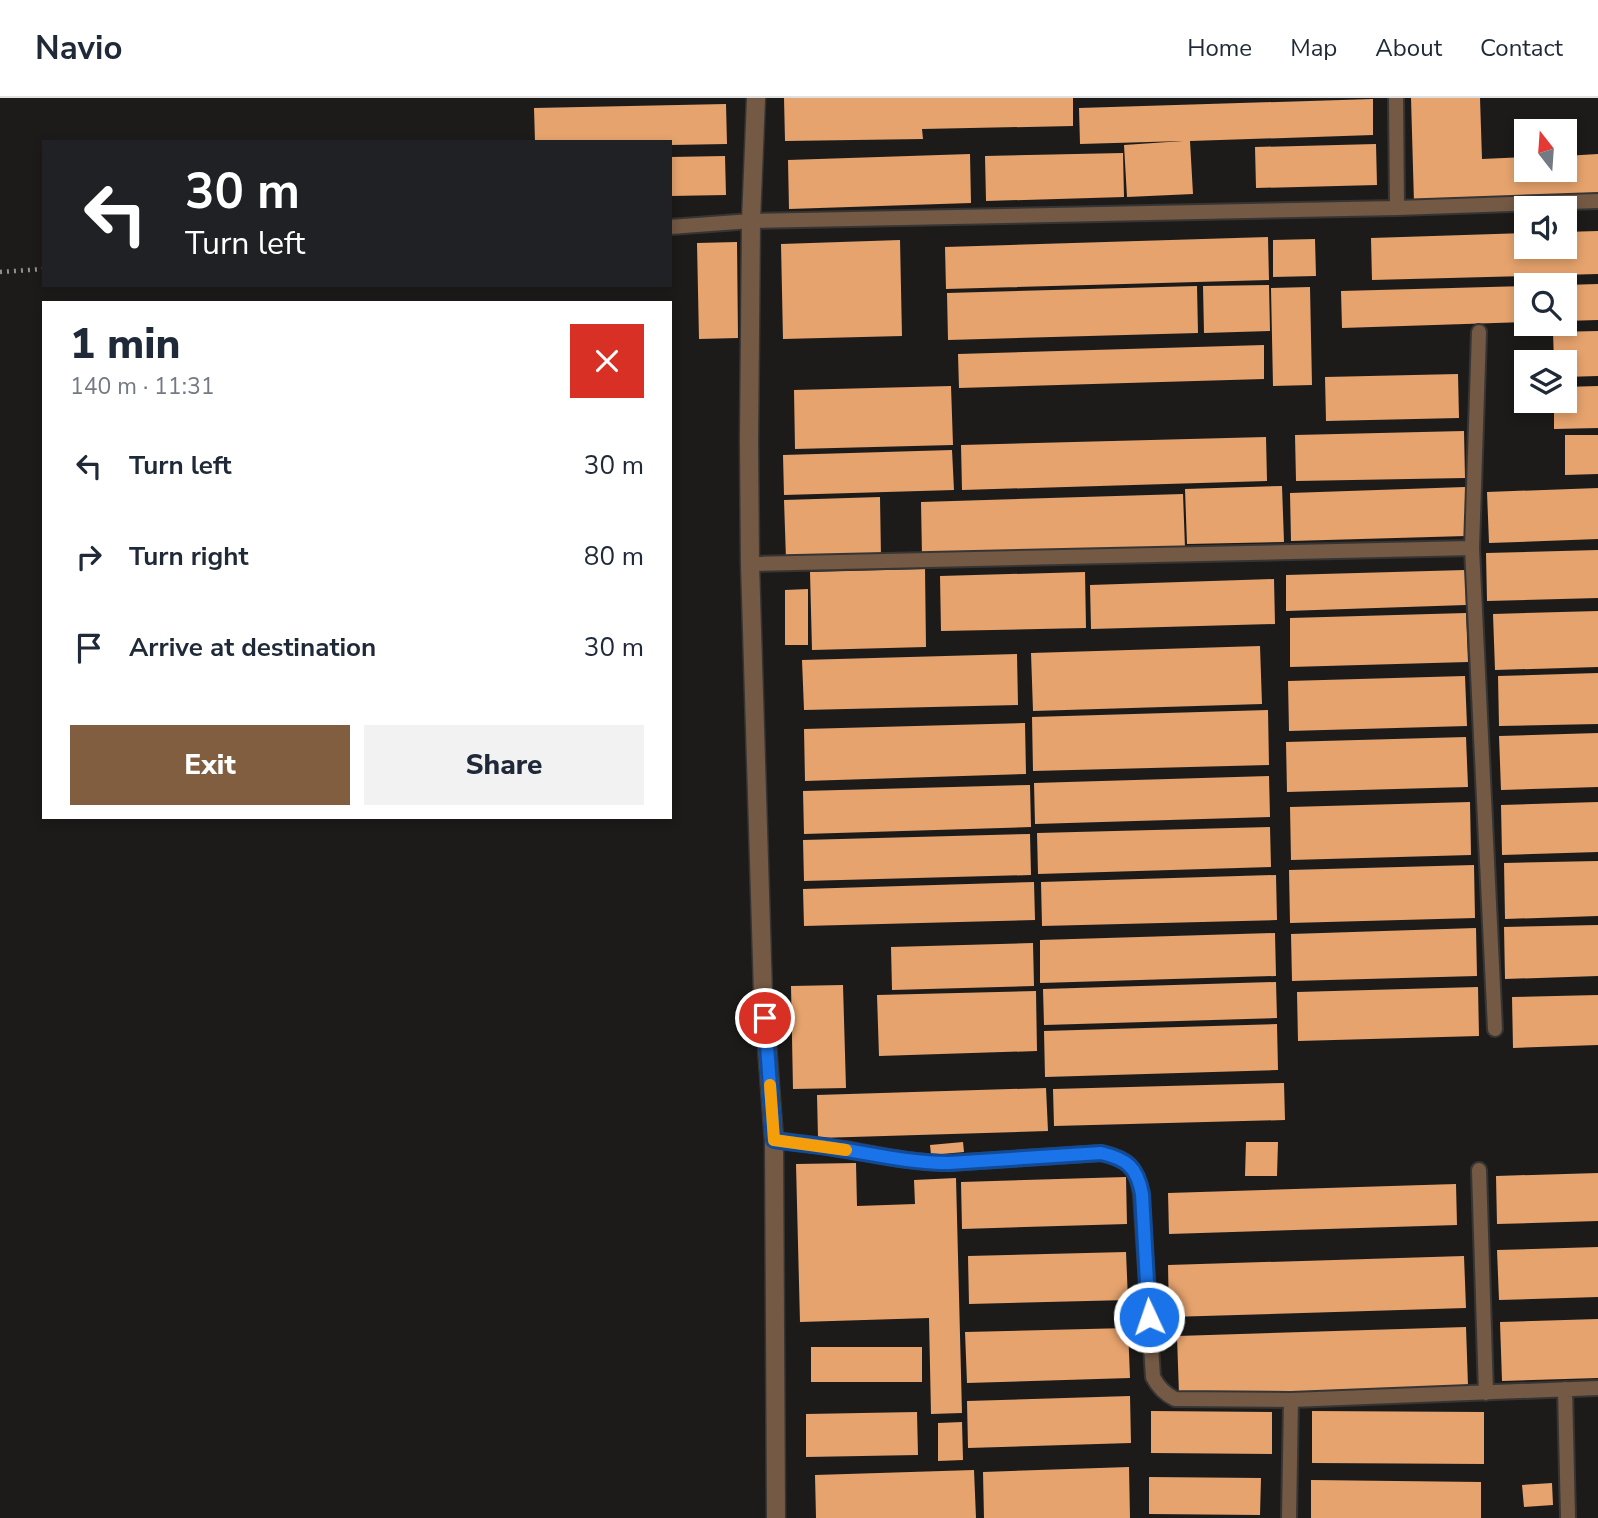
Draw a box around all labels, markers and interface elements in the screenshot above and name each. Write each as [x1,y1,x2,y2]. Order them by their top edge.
text: Navio [35,26,122,71]
text: Home [1187,32,1252,64]
text: Map [1290,32,1337,64]
text: About [1375,32,1442,64]
text: Contact [1480,32,1563,64]
north arrow [1514,119,1577,182]
map controls [1514,119,1577,413]
text: 30 m [185,158,300,225]
icon: left [70,168,161,259]
button: sound [1514,196,1577,259]
text: Turn left [185,222,305,265]
button: search [1514,273,1577,336]
text: 1 min [70,316,180,373]
button: close [570,324,644,398]
button: layers [1514,350,1577,413]
text: 140 m · 11:31 [70,371,215,402]
icon: left [70,447,108,485]
text: Turn left [129,448,232,483]
text: 30 m [584,448,644,483]
icon: right [70,538,108,576]
text: Turn right [129,539,248,574]
text: 80 m [584,539,644,574]
icon: arrive [70,629,108,667]
text: Arrive at destination [129,630,376,665]
text: 30 m [584,630,644,665]
button: Exit [70,725,350,805]
button: Share [364,725,644,805]
pin [735,988,795,1048]
icon: arrive [746,999,784,1037]
position arrow [1112,1280,1186,1354]

